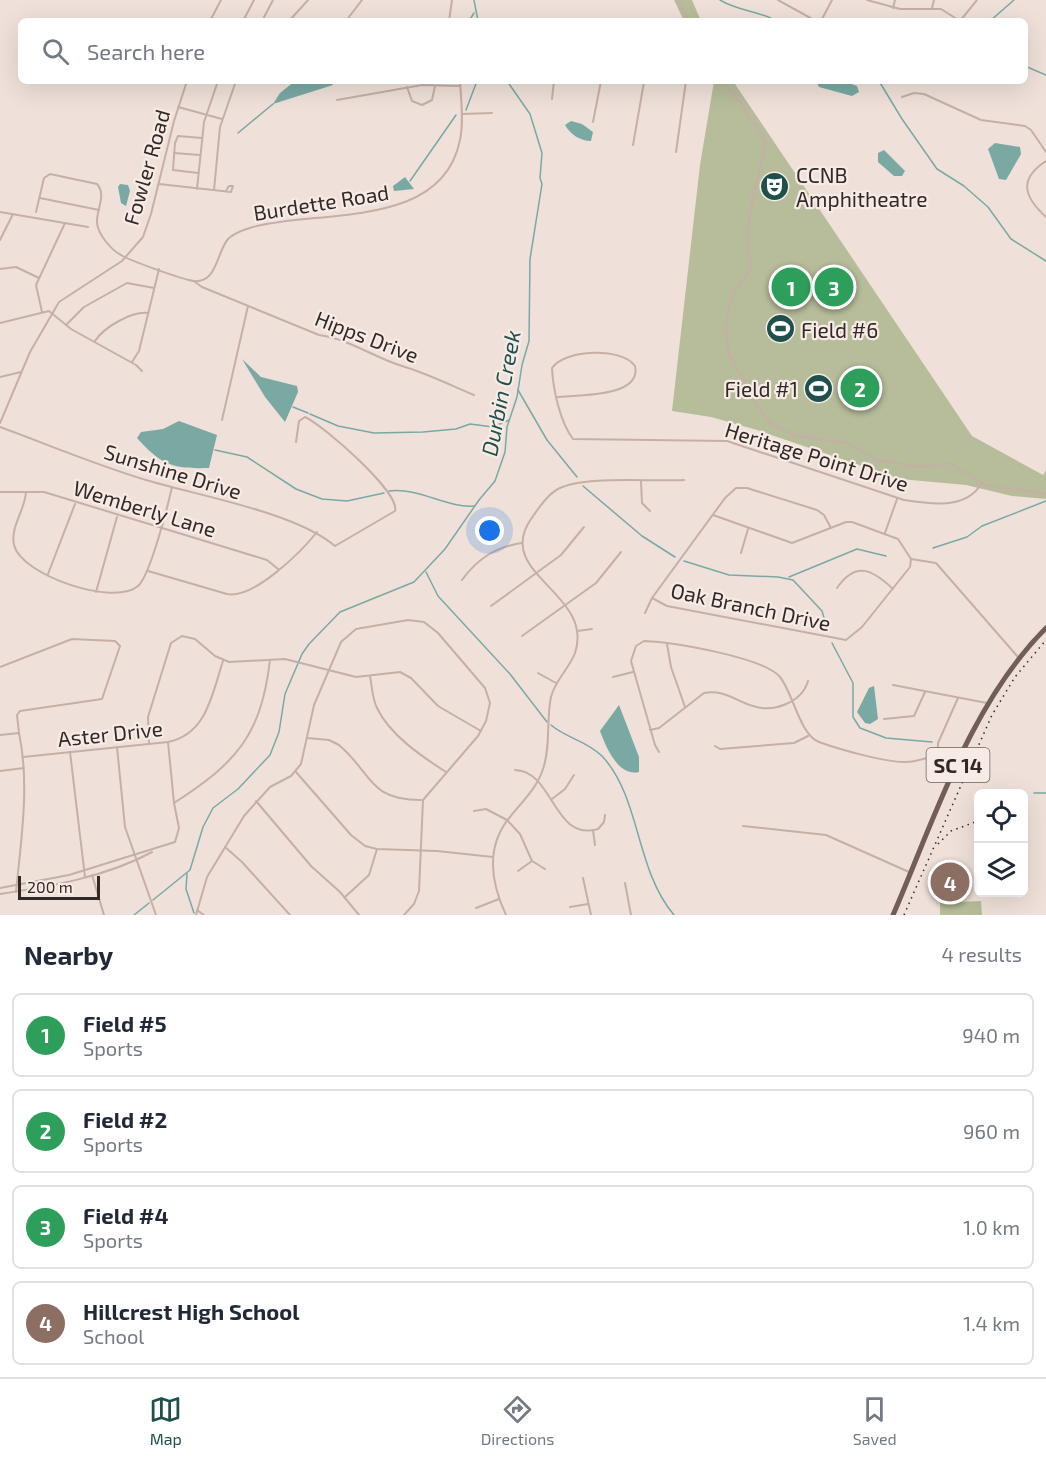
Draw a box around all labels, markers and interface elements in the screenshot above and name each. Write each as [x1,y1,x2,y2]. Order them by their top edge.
search box [18,18,1028,84]
icon: search [39,35,72,68]
text: Search here [87,38,205,64]
street label: Fowler Road [118,107,174,227]
place label: CCNB Amphitheatre [796,162,927,211]
theatre icon: CCNB Amphitheatre [759,170,791,202]
street label: Burdette Road [251,179,391,225]
pin: 1 [772,264,810,310]
pin: 3 [814,264,854,310]
street label: Hipps Drive [312,305,422,367]
sports icon: Field #6 [764,313,796,345]
place label: Field #6 [801,317,878,342]
water label: Durbin Creek [475,328,525,458]
pin: 2 [840,366,880,410]
sports icon: Field #1 [803,372,835,404]
place label: Field #1 [725,376,798,401]
street label: Heritage Point Drive [722,416,912,496]
street label: Sunshine Drive [101,438,245,504]
street label: Wemberly Lane [71,474,219,542]
your location [475,516,504,545]
street label: Oak Branch Drive [669,577,833,635]
street label: Aster Drive [56,715,164,751]
road number: SC 14 [926,748,990,782]
map controls [974,789,1028,897]
button: locate [974,789,1028,843]
button: layers [974,843,1028,897]
pin: 4 [930,860,970,904]
scale bar [18,873,100,900]
text: 200 m [27,877,73,896]
text: Nearby [24,939,113,970]
text: 4 results [942,942,1022,966]
text: Field #5 [83,1010,167,1036]
text: 1 [41,1023,50,1047]
text: 940 m [962,1023,1020,1047]
text: Sports [83,1036,143,1060]
text: Field #2 [83,1106,167,1132]
text: 2 [40,1119,51,1143]
text: 960 m [963,1119,1020,1143]
text: Sports [83,1132,143,1156]
text: Field #4 [83,1202,169,1228]
text: 3 [40,1215,51,1239]
text: 1.0 km [963,1215,1020,1239]
text: Sports [83,1228,143,1252]
text: Hillcrest High School [83,1298,300,1324]
text: 4 [39,1311,52,1335]
text: 1.4 km [963,1311,1020,1335]
text: School [83,1324,144,1348]
tab: Map [149,1393,182,1448]
tab: Directions [481,1393,554,1448]
tab: Saved [853,1393,897,1448]

